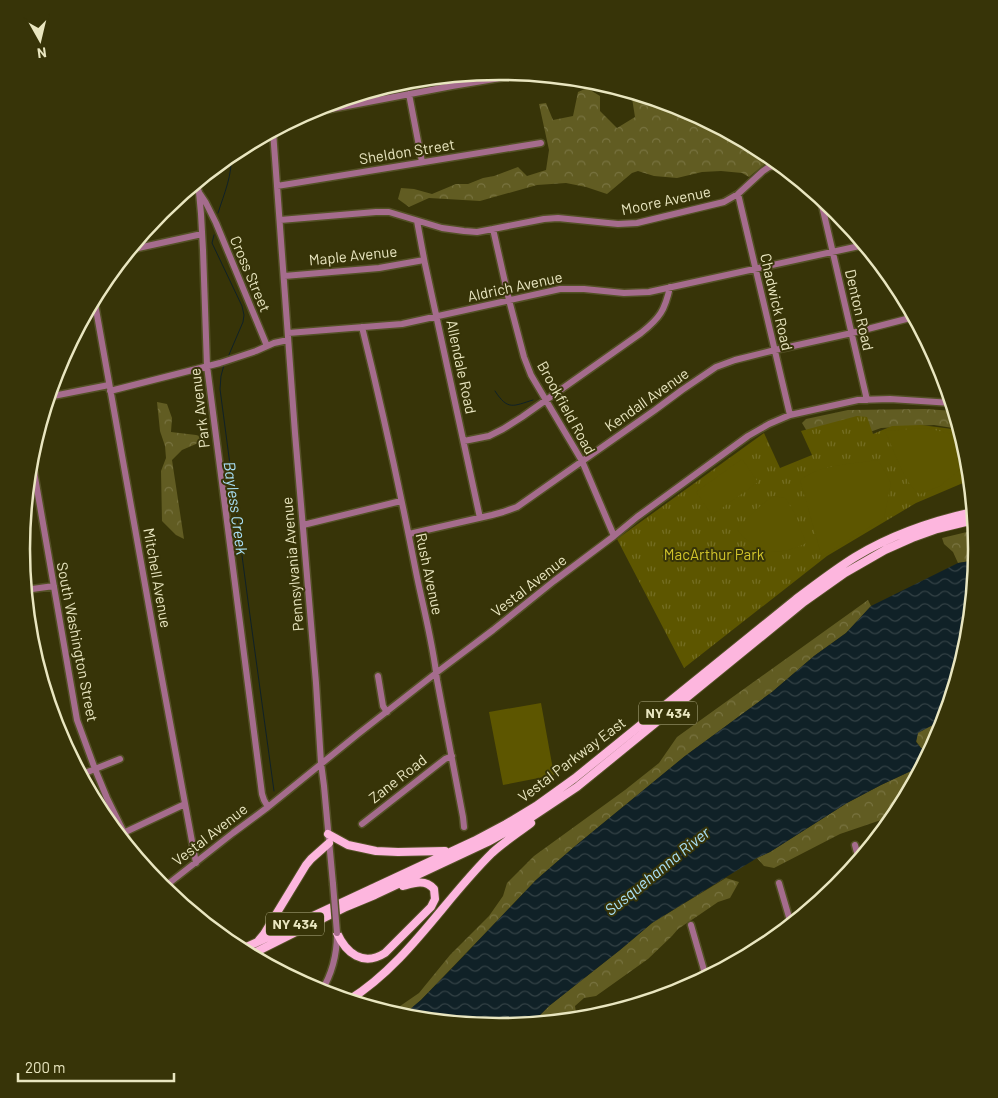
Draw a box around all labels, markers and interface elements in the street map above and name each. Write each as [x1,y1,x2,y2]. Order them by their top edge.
north arrow [15,15,65,65]
text: N [36,44,48,62]
street label: Sheldon Street [358,135,456,167]
street label: Moore Avenue [619,182,712,218]
street label: Cross Street [227,233,275,314]
street label: Maple Avenue [308,241,398,269]
street label: Chadwick Road [757,251,797,352]
street label: Aldrich Avenue [466,267,564,305]
street label: Denton Road [842,267,878,352]
street label: Allendale Road [443,318,481,415]
street label: Brookfield Road [534,358,600,457]
street label: Kendall Avenue [601,364,692,435]
street label: Park Avenue [185,367,213,449]
water label: Bayless Creek [221,460,252,556]
street label: Pennsylvania Avenue [277,496,307,632]
street label: Mitchell Avenue [140,526,176,629]
street label: Rush Avenue [413,531,447,616]
park label: MacArthur Park [664,545,765,563]
street label: Vestal Avenue [487,550,570,620]
street label: South Washington Street [54,560,102,723]
road number: NY 434 [639,701,697,724]
street label: Vestal Parkway East [514,713,629,805]
street label: Zane Road [365,750,430,806]
street label: Vestal Avenue [168,799,251,869]
water label: Susquehanna River [600,822,714,919]
road number: NY 434 [266,912,324,936]
scale bar [18,1050,174,1082]
text: 200 m [25,1058,65,1076]

